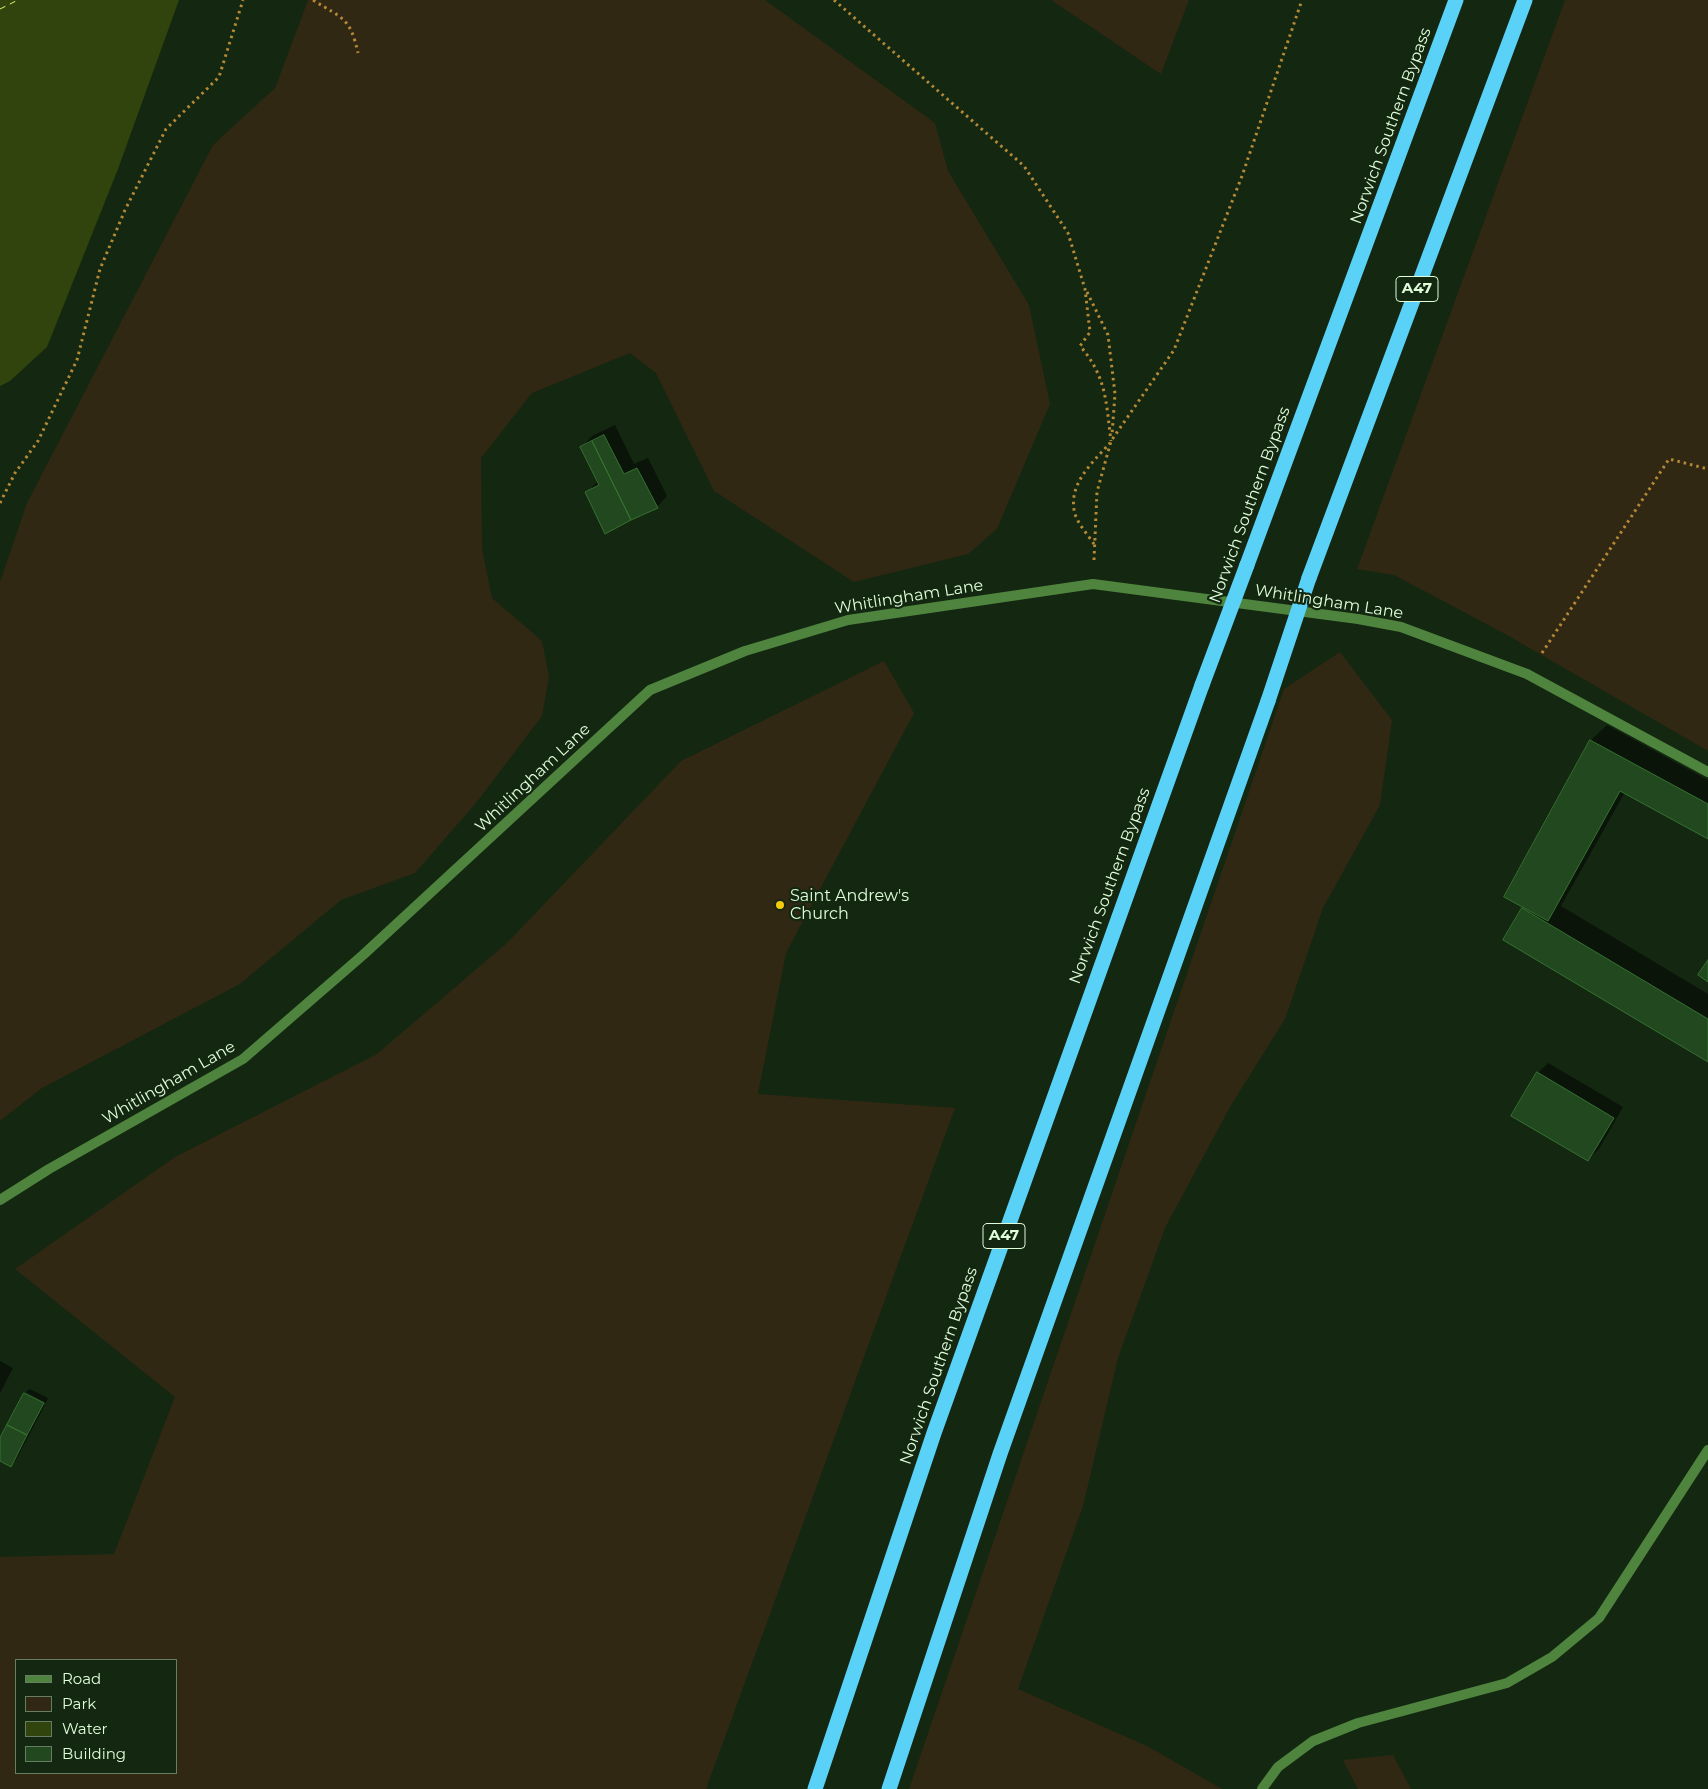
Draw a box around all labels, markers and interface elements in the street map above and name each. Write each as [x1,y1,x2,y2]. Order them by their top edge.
street label: Norwich Southern Bypass [1347,25,1435,227]
road number: A47 [1396,276,1438,302]
street label: Norwich Southern Bypass [1206,404,1294,606]
street label: Whitlingham Lane [833,576,985,618]
street label: Whitlingham Lane [1253,581,1405,623]
street label: Whitlingham Lane [472,720,594,836]
street label: Norwich Southern Bypass [1066,785,1154,987]
place label: Saint Andrew's Church [790,886,909,924]
marker: Saint Andrew's Church [774,899,786,911]
street label: Whitlingham Lane [99,1037,239,1129]
road number: A47 [983,1224,1025,1248]
street label: Norwich Southern Bypass [896,1265,982,1467]
legend [15,1659,178,1774]
text: Road [62,1669,101,1688]
text: Park [62,1694,96,1713]
text: Water [62,1719,108,1738]
text: Building [62,1744,126,1763]

